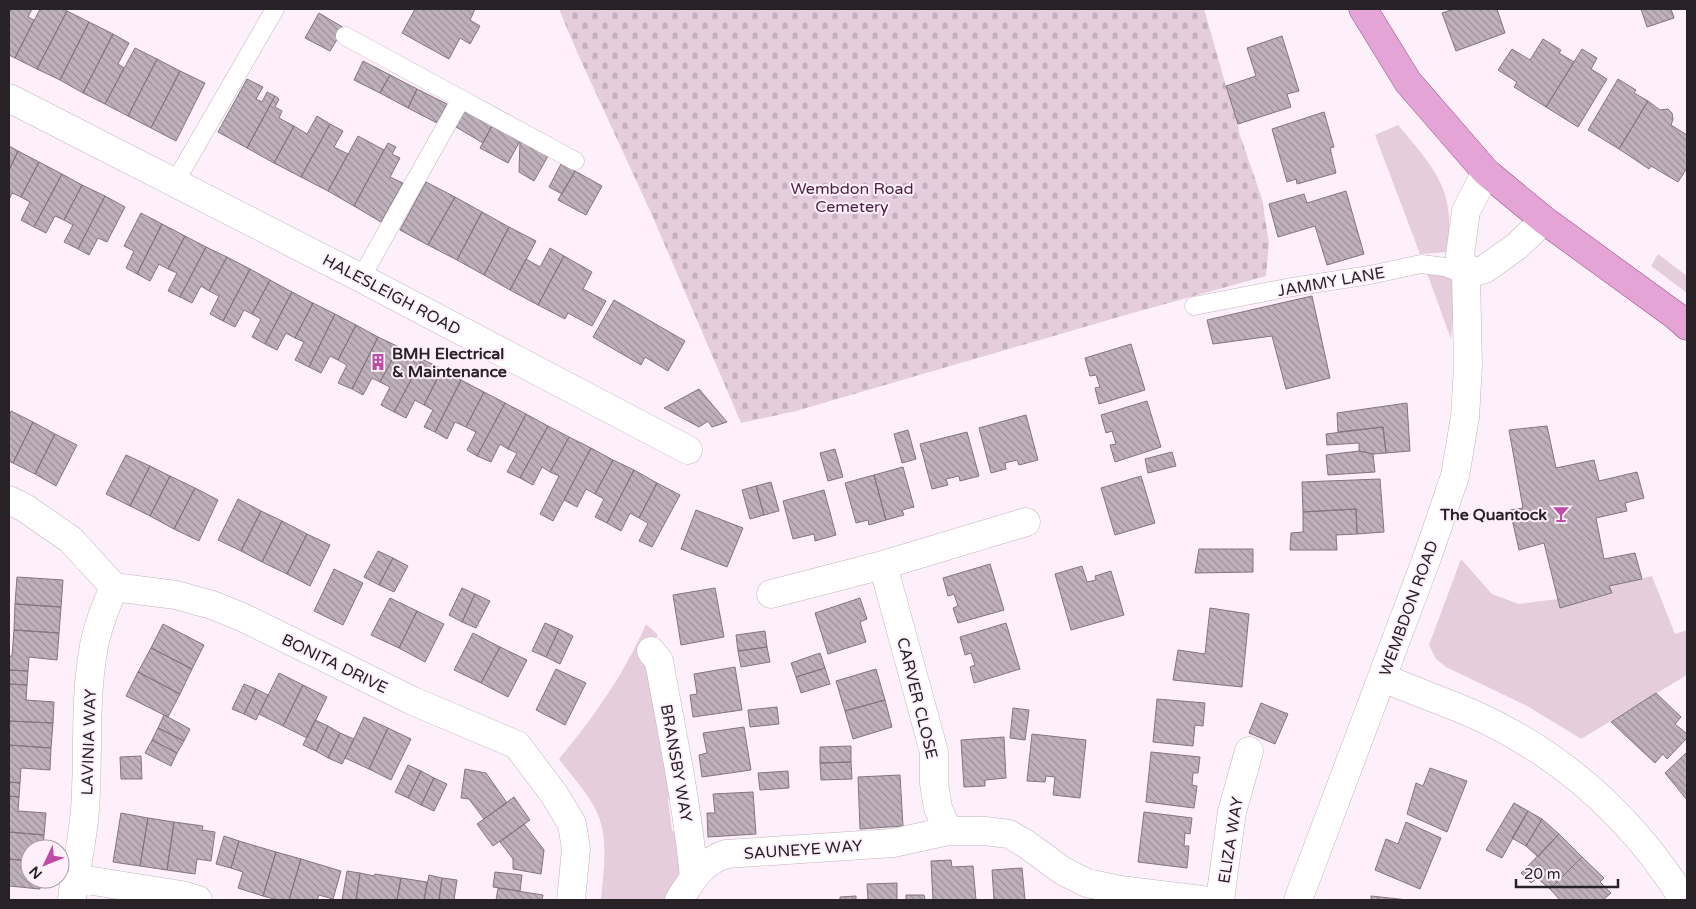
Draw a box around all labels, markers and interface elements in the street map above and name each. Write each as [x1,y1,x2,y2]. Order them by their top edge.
park label: Wembdon Road Cemetery [790,179,914,217]
street label: HALESLEIGH ROAD [319,250,464,340]
street label: JAMMY LANE [1276,263,1386,301]
place label: BMH Electrical & Maintenance [392,344,507,382]
building icon: BMH Electrical & Maintenance [368,352,388,372]
bar icon: The Quantock [1551,504,1571,524]
place label: The Quantock [1439,505,1547,525]
street label: WEMBDON ROAD [1375,538,1443,679]
street label: BONITA DRIVE [278,630,391,698]
street label: CARVER CLOSE [892,635,942,761]
street label: LAVINIA WAY [77,688,101,796]
street label: BRANSBY WAY [656,703,696,824]
street label: ELIZA WAY [1214,795,1248,885]
street label: SAUNEYE WAY [743,836,863,864]
north arrow [20,839,70,889]
scale bar [1516,856,1618,888]
text: N [26,863,46,882]
text: 20 m [1524,865,1561,883]

